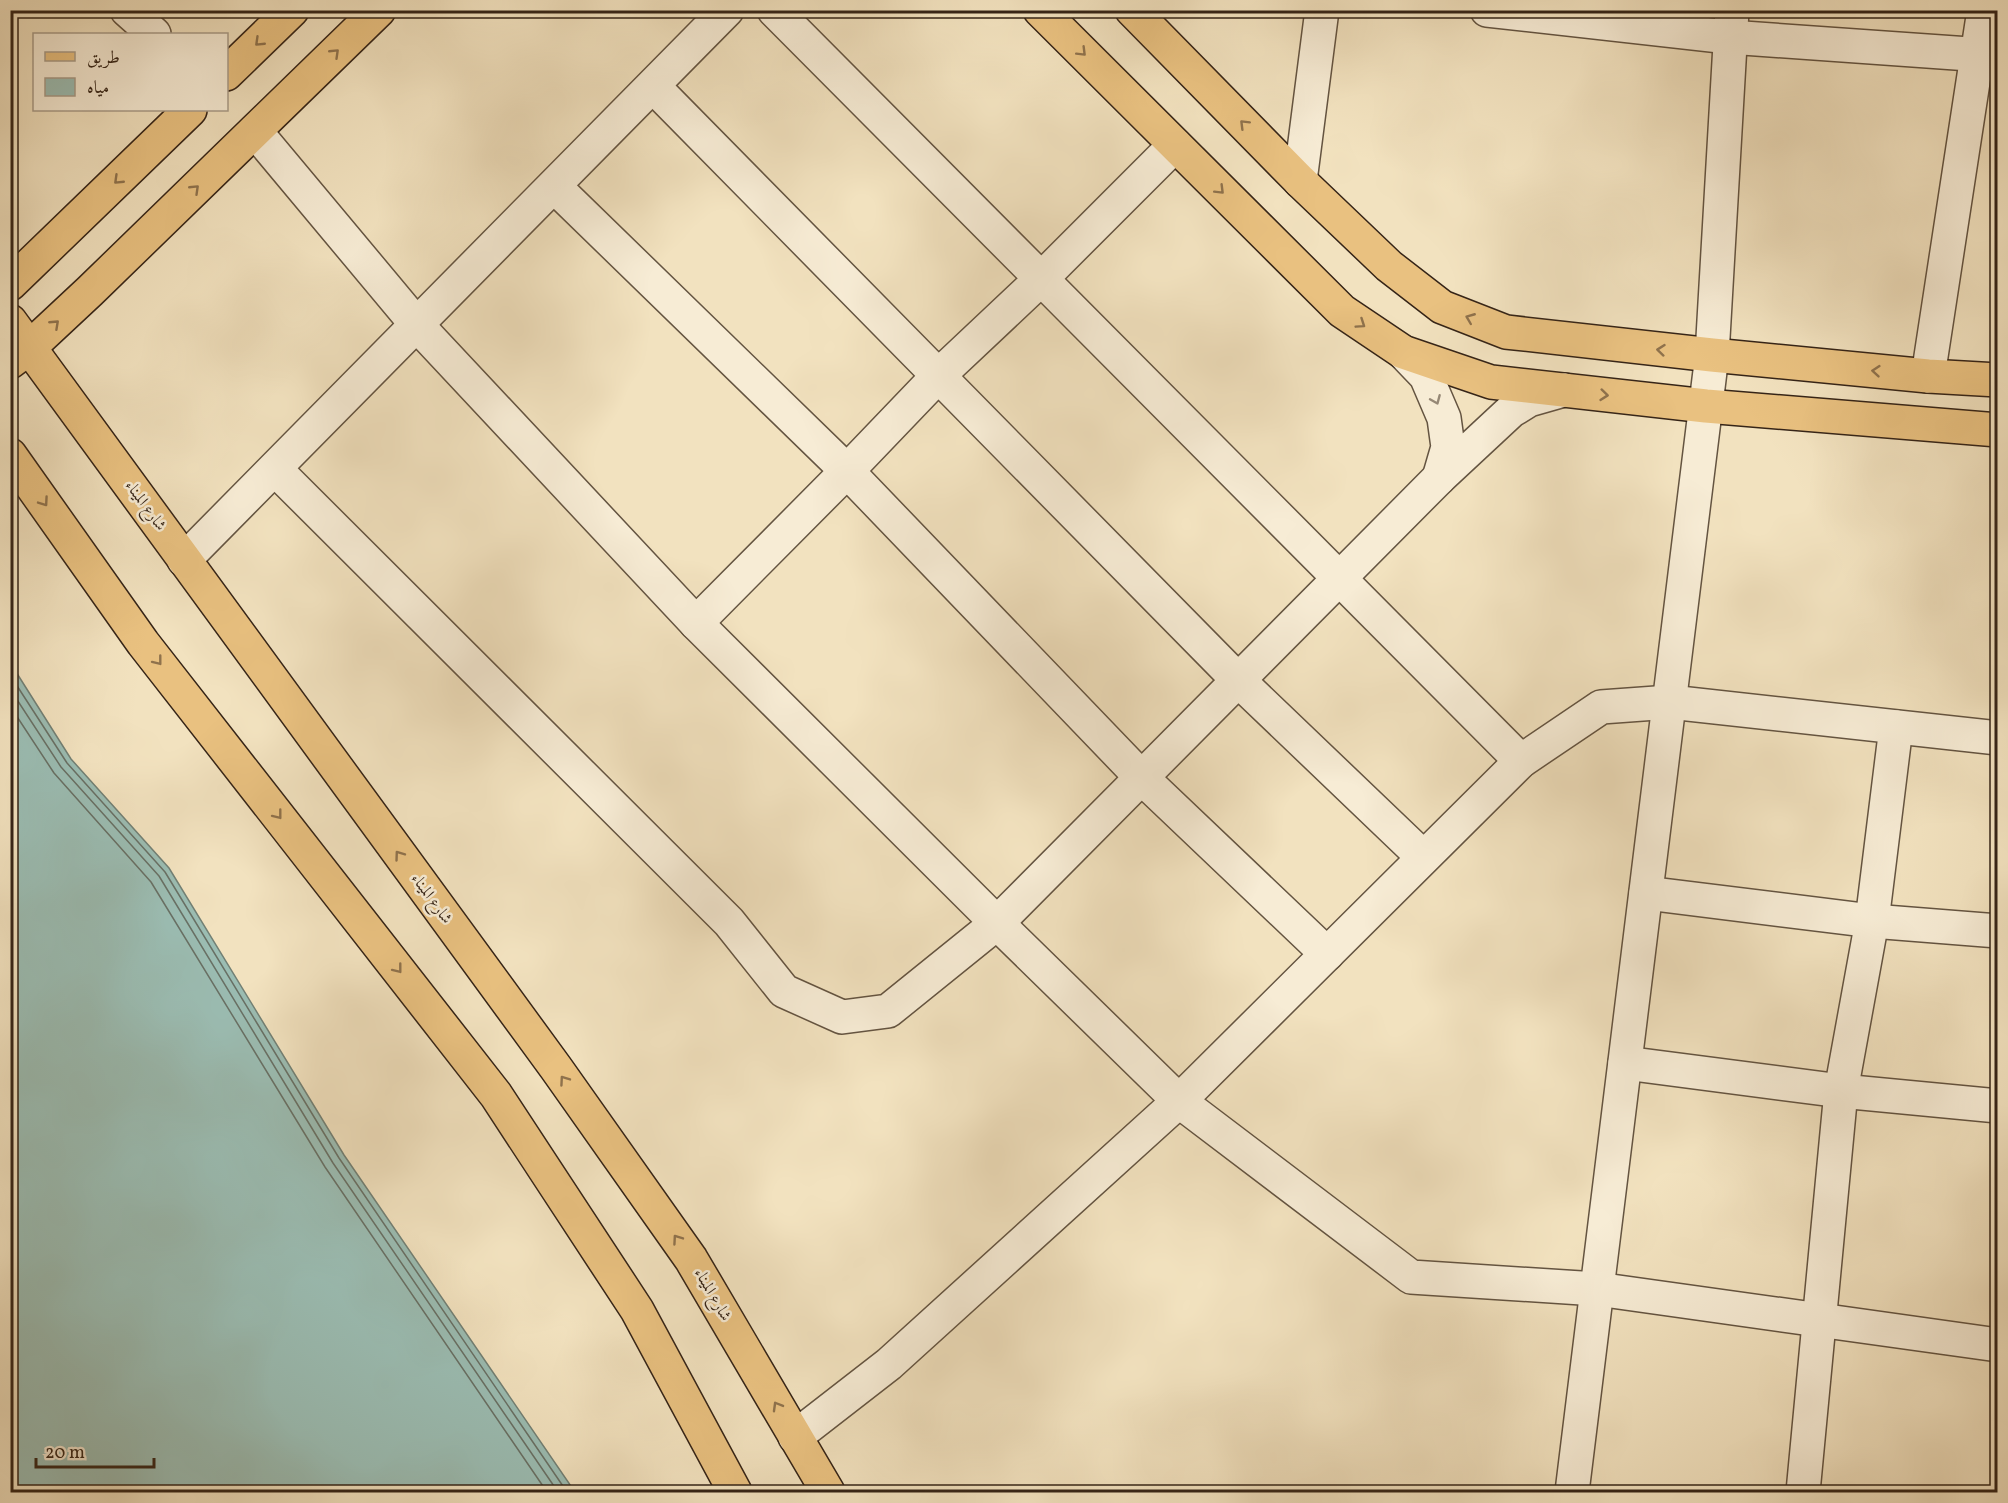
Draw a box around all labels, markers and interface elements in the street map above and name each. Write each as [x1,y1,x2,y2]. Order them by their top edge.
legend [33,33,228,111]
one-way arrow [256,35,267,46]
one-way arrow [1074,44,1085,55]
text: طريق [87,46,120,71]
one-way arrow [329,49,339,60]
text: مياه [87,76,109,101]
one-way arrow [1241,121,1252,132]
one-way arrow [114,172,125,183]
one-way arrow [1212,182,1223,193]
one-way arrow [189,185,199,196]
one-way arrow [1465,313,1476,325]
one-way arrow [1355,316,1365,328]
one-way arrow [48,320,59,331]
one-way arrow [1657,344,1666,356]
one-way arrow [1872,365,1881,378]
one-way arrow [1600,388,1609,401]
one-way arrow [1429,393,1441,404]
street label: شارع الميناء [118,476,171,536]
one-way arrow [37,496,48,507]
one-way arrow [150,654,161,665]
one-way arrow [270,808,281,819]
one-way arrow [395,850,406,861]
street label: شارع الميناء [404,869,457,929]
one-way arrow [390,962,401,973]
one-way arrow [560,1075,571,1086]
one-way arrow [673,1235,684,1246]
street label: شارع الميناء [687,1265,736,1326]
one-way arrow [773,1402,784,1412]
scale bar [36,1431,154,1469]
text: 20 m [45,1441,85,1466]

